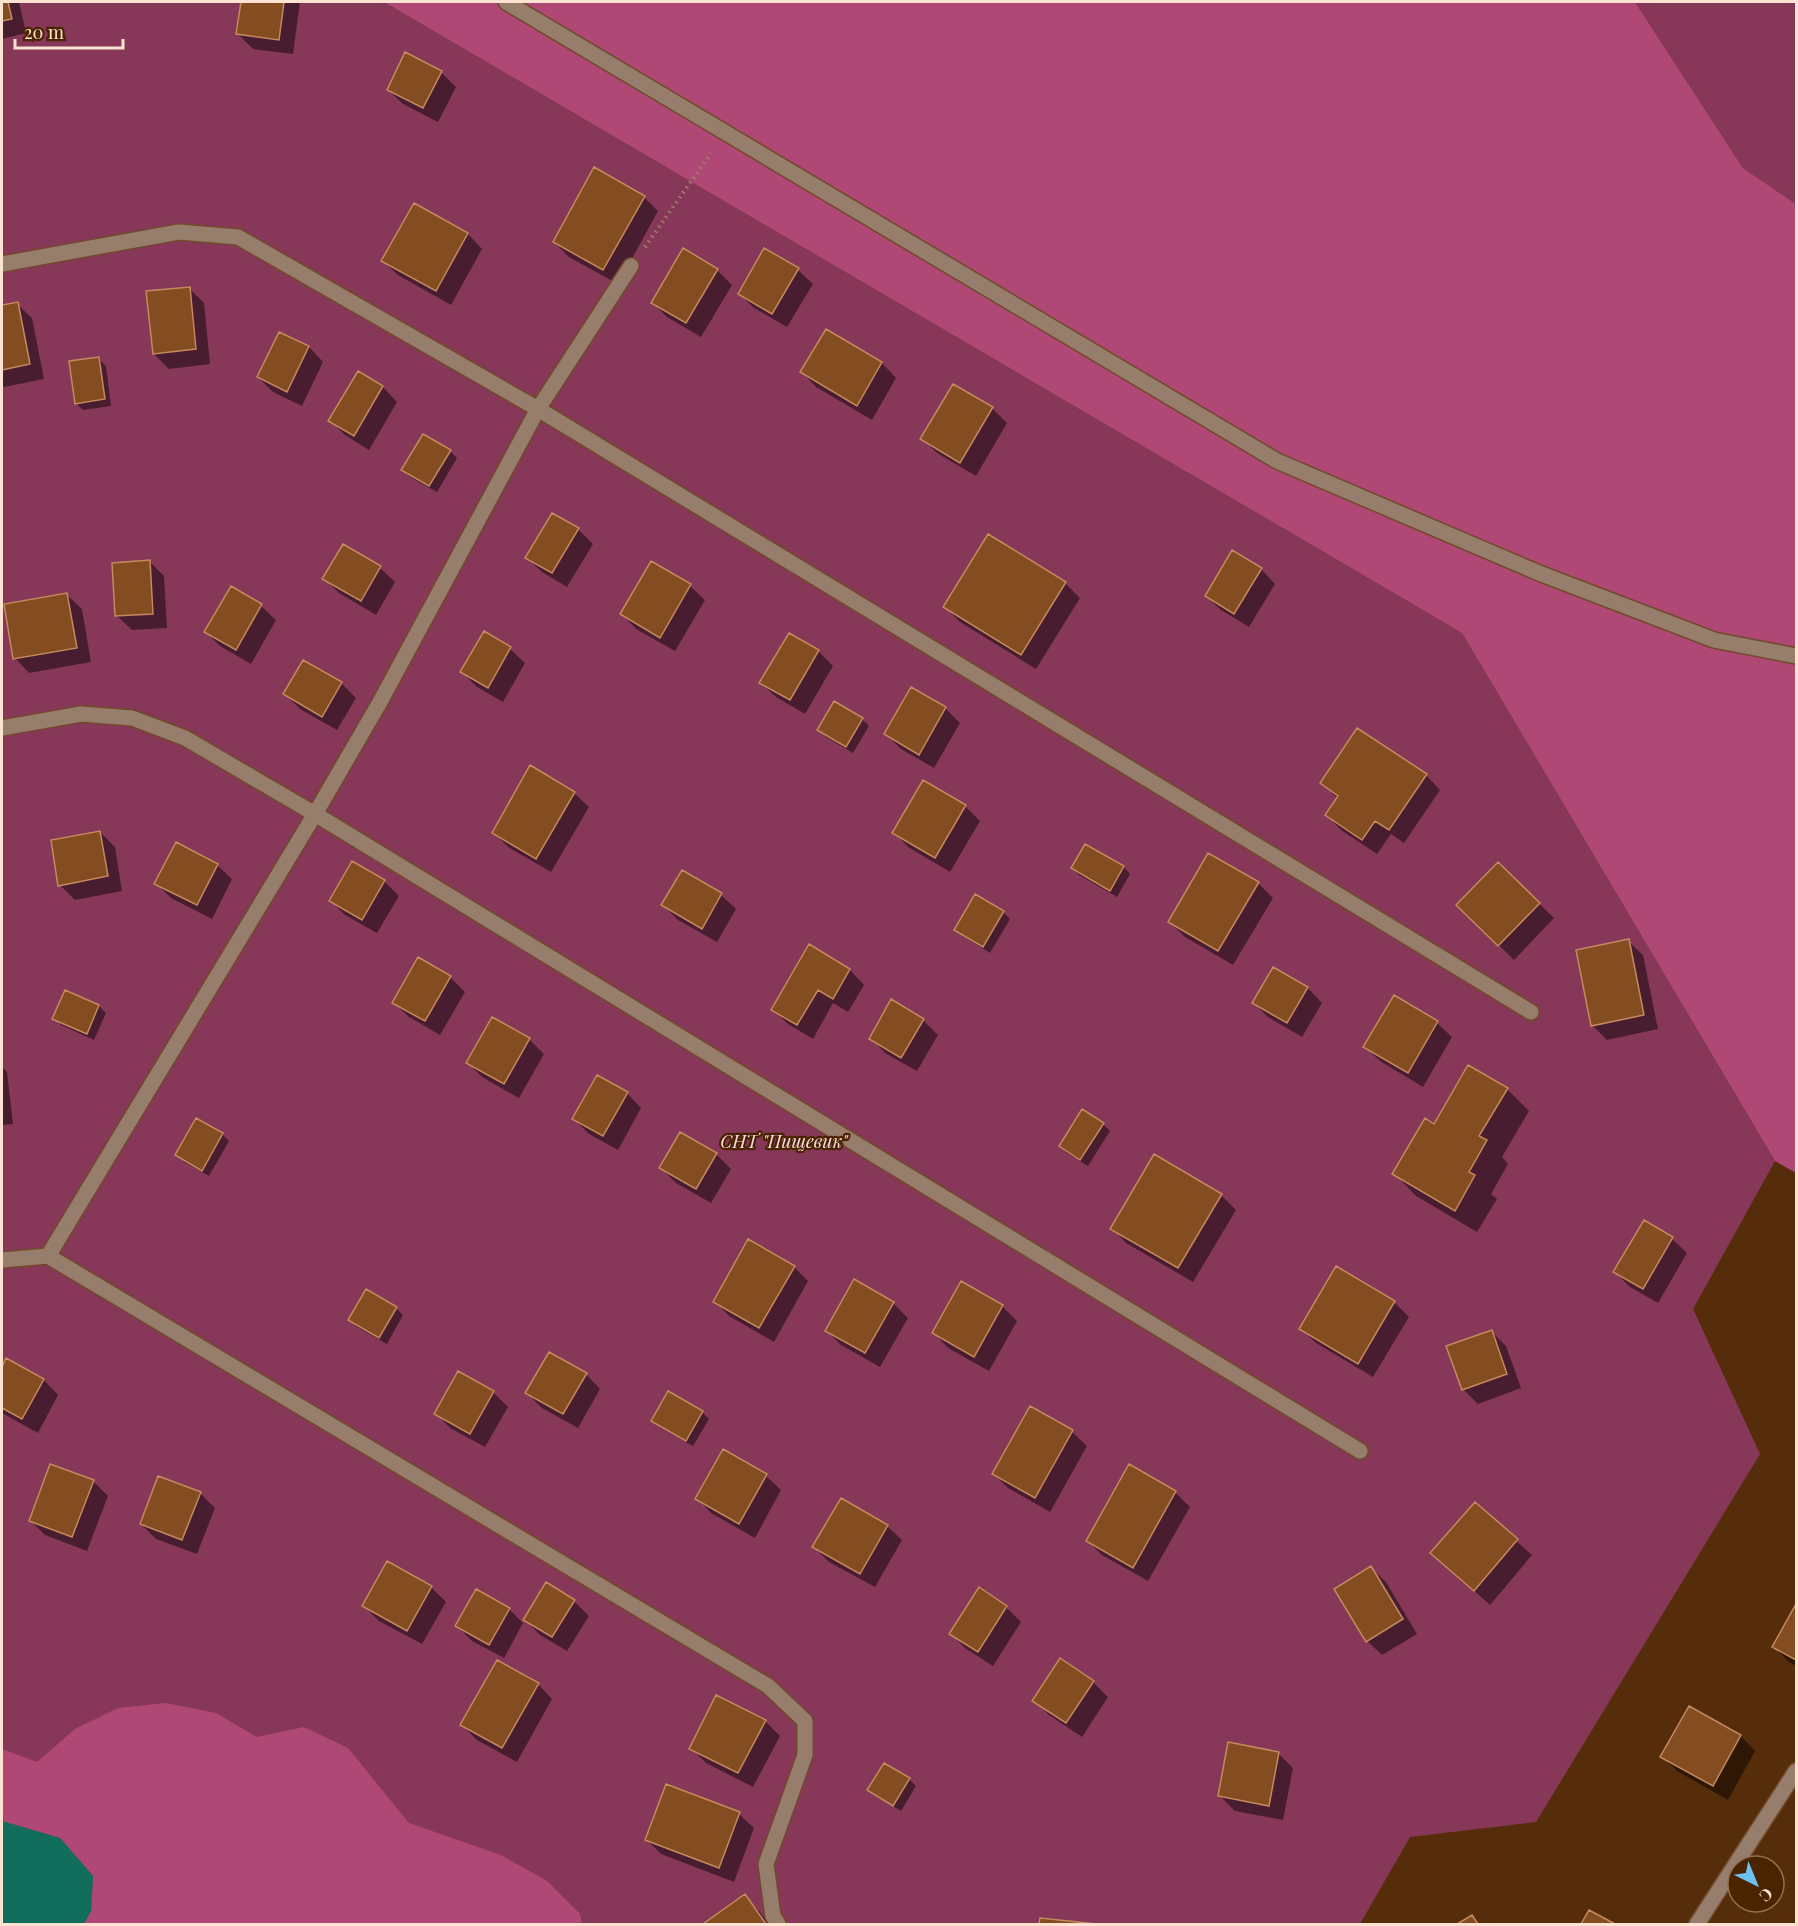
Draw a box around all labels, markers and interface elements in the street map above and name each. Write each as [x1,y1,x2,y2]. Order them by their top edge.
scale bar [15,12,123,50]
text: 20 m [24,20,64,44]
park label: СНТ "Пищевик" [720,1129,849,1153]
north arrow [1726,1854,1786,1914]
text: С [1755,1884,1778,1907]

